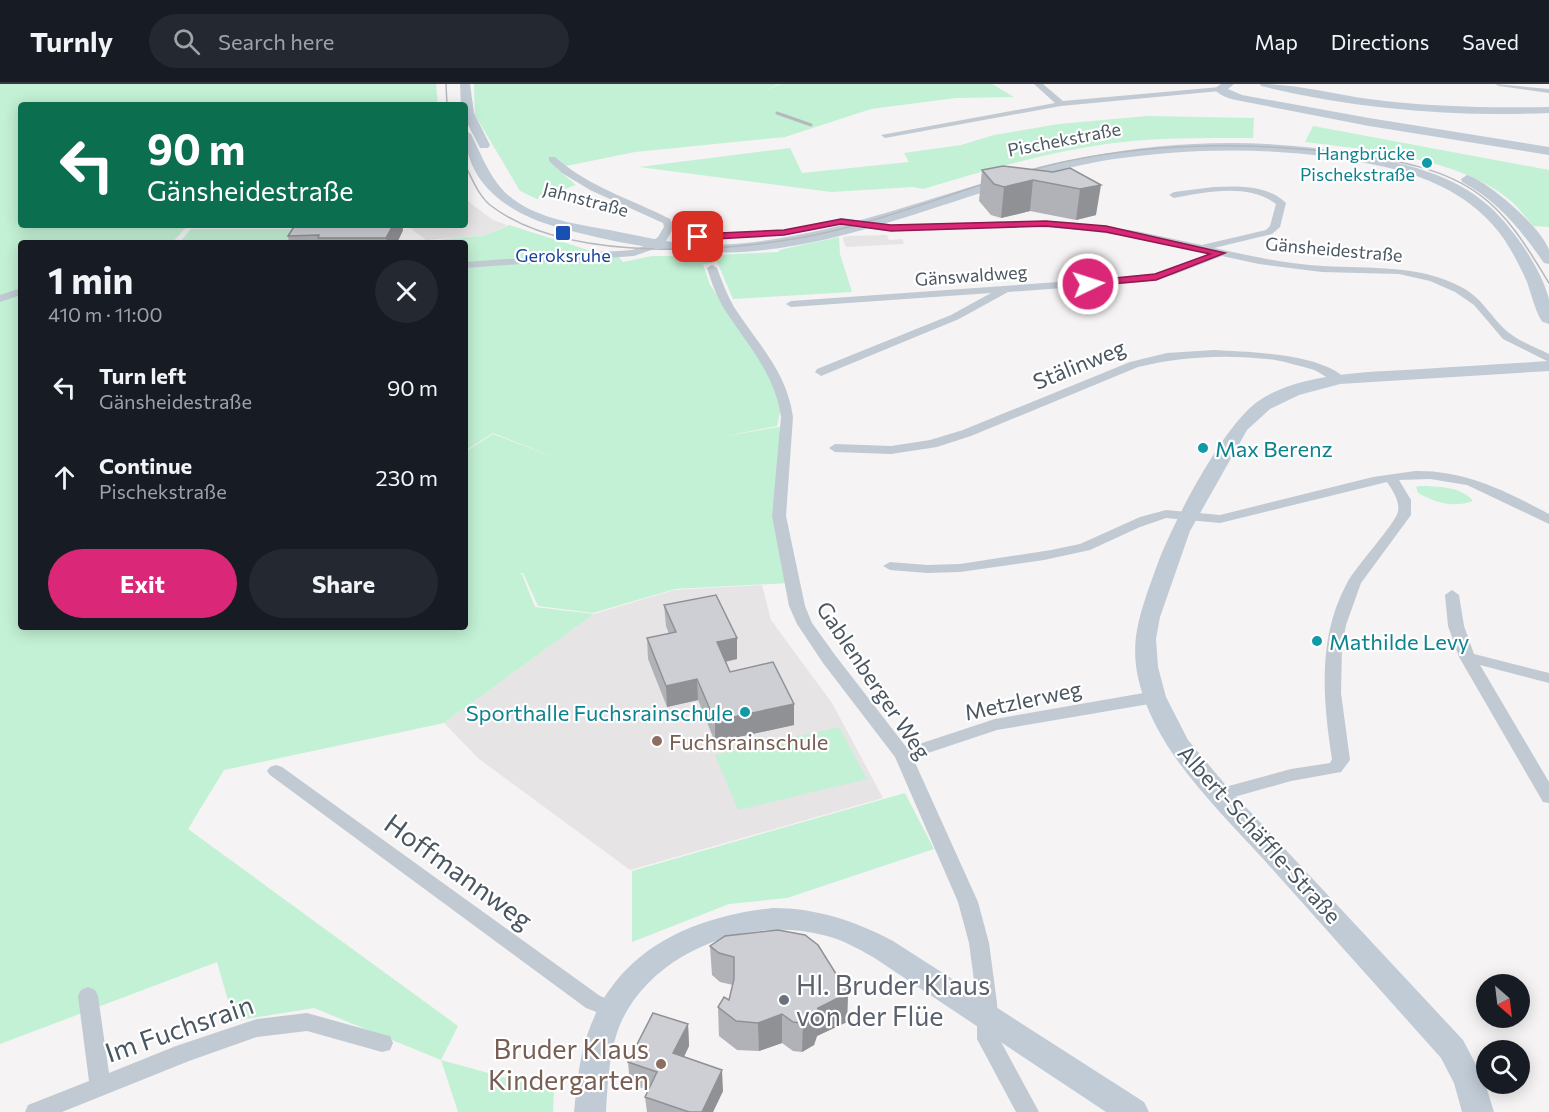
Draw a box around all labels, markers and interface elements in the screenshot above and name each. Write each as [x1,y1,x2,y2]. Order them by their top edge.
search box [149,14,569,68]
text: Turnly [30,24,113,58]
icon: search [170,25,203,58]
text: Search here [218,28,334,55]
text: Map [1255,29,1298,54]
text: Directions [1331,29,1429,54]
text: Saved [1462,29,1519,54]
street label: Pischekstraße [1005,117,1123,161]
text: 90 m [147,122,246,174]
icon: left [48,126,126,204]
place label: Hangbrücke Pischekstraße [1300,142,1415,185]
marker: Hangbrücke Pischekstraße [1420,156,1434,170]
text: Gänsheidestraße [147,174,354,207]
street label: Jahnstraße [541,177,631,221]
pin [672,211,723,262]
icon: arrive [681,220,714,253]
marker: Geroksruhe [554,224,572,242]
street label: Gänsheidestraße [1264,232,1404,266]
place label: Geroksruhe [515,244,611,266]
position arrow [1056,252,1120,316]
text: 1 min [48,257,133,301]
button: close [375,260,438,323]
street label: Gänswaldweg [914,260,1028,290]
text: 410 m · 11:00 [48,302,163,326]
street label: Stälinweg [1029,333,1129,395]
text: Turn left [99,362,186,389]
icon: left [48,371,81,404]
text: 90 m [387,374,438,401]
text: Gänsheidestraße [99,389,252,413]
place label: Max Berenz [1215,435,1333,462]
marker: Max Berenz [1196,441,1210,455]
text: Continue [99,452,192,479]
icon: ahead [48,461,81,494]
text: 230 m [375,464,438,491]
text: Pischekstraße [99,479,227,503]
button: Exit [48,549,237,618]
button: Share [249,549,438,618]
street label: Gablenberger Weg [811,596,937,764]
place label: Mathilde Levy [1329,628,1469,655]
marker: Mathilde Levy [1310,634,1324,648]
street label: Metzlerweg [962,674,1084,726]
place label: Sporthalle Fuchsrainschule [466,699,733,726]
marker: Sporthalle Fuchsrainschule [738,705,752,719]
place label: Fuchsrainschule [669,728,828,755]
marker: Fuchsrainschule [650,734,664,748]
street label: Albert-Schäffle-Straße [1173,739,1347,929]
street label: Hoffmannweg [378,806,540,936]
place label: Hl. Bruder Klaus von der Flüe [796,968,990,1032]
north arrow [1476,974,1530,1028]
map controls [1476,974,1530,1094]
street label: Im Fuchsrain [101,987,257,1069]
marker: Hl. Bruder Klaus von der Flüe [777,993,791,1007]
place label: Bruder Klaus Kindergarten [488,1032,649,1096]
button: search [1476,1040,1530,1094]
marker: Bruder Klaus Kindergarten [654,1057,668,1071]

